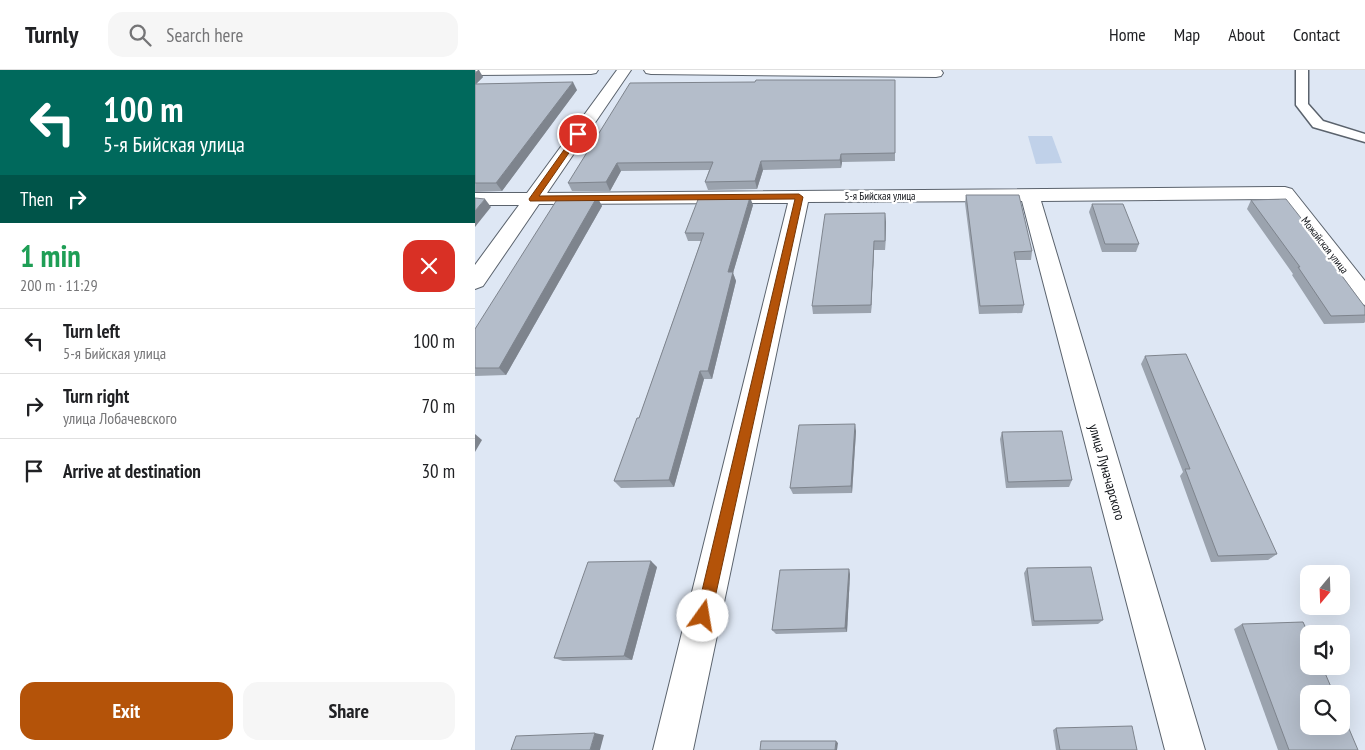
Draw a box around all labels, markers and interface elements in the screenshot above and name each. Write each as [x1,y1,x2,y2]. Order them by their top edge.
search box [108,12,458,57]
text: Turnly [25,19,78,50]
icon: search [126,21,154,49]
text: Search here [166,23,243,47]
text: Home [1109,23,1146,46]
text: Map [1174,23,1200,46]
text: About [1228,23,1265,46]
text: Contact [1293,23,1340,46]
text: 100 m [103,86,184,132]
icon: left [20,90,85,155]
pin [557,113,599,155]
icon: arrive [564,120,592,148]
text: 5-я Бийская улица [103,130,245,158]
icon: right [63,185,91,213]
text: Then [20,187,53,211]
street label: 5-я Бийская улица [845,189,915,203]
street label: Можайская улица [1298,214,1352,276]
text: 1 min [20,236,81,275]
button: close [403,240,455,292]
text: 200 m · 11:29 [20,275,98,295]
text: Turn left [63,319,120,343]
icon: left [20,327,48,355]
text: 100 m [413,329,455,353]
text: 5-я Бийская улица [63,343,166,363]
text: Turn right [63,384,129,408]
icon: right [20,392,48,420]
text: 70 m [422,394,455,418]
text: улица Лобачевского [63,408,177,428]
street label: улица Луначарского [1085,422,1129,522]
icon: arrive [20,457,48,485]
text: Arrive at destination [63,459,201,483]
text: 30 m [422,459,455,483]
north arrow [1300,565,1350,615]
map controls [1300,565,1350,735]
position arrow [676,589,728,641]
button: sound [1300,625,1350,675]
button: Exit [20,682,233,740]
button: Share [243,682,455,740]
button: search [1300,685,1350,735]

